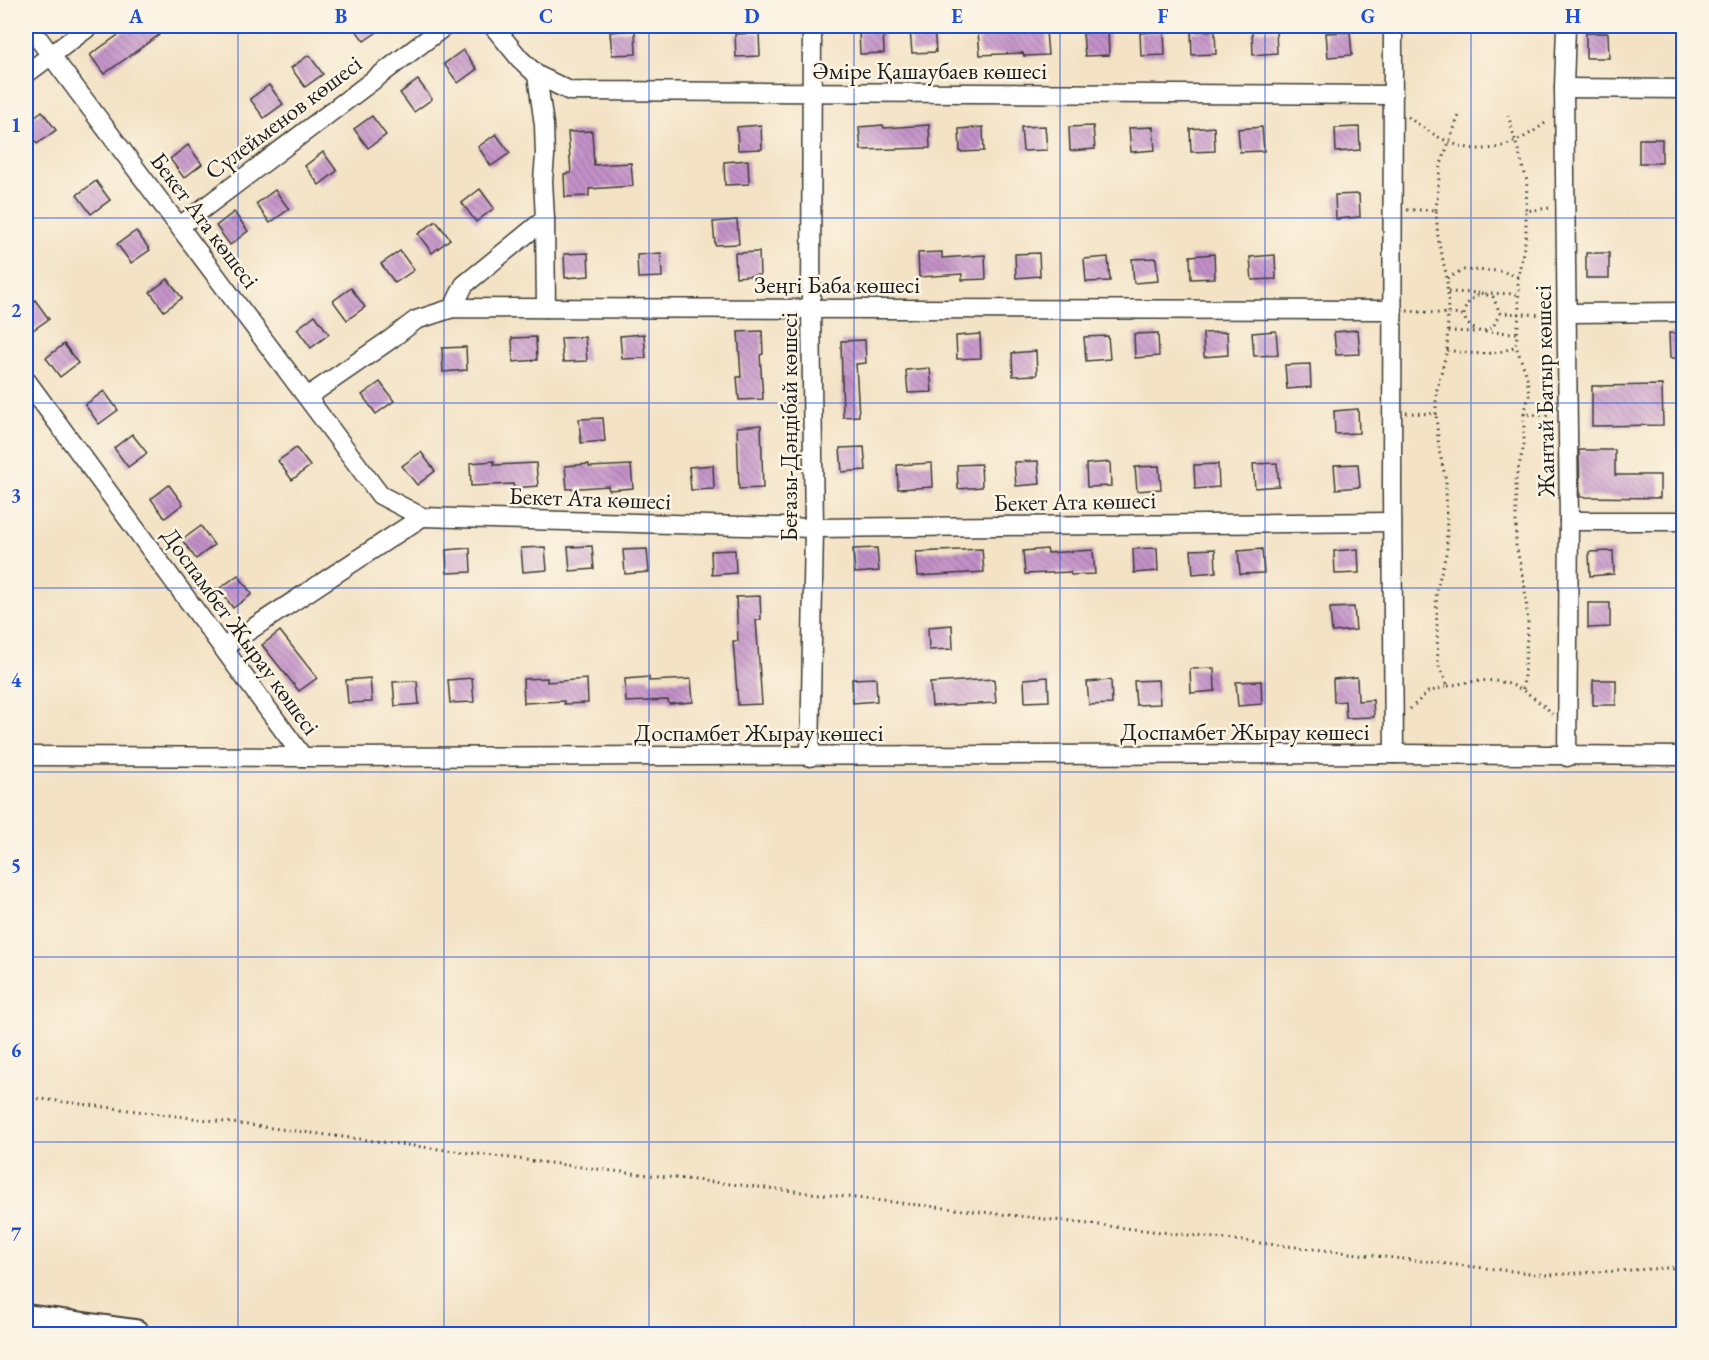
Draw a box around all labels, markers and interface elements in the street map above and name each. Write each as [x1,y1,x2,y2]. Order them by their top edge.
text: A [128,3,144,29]
text: B [335,3,347,29]
text: C [539,3,553,29]
text: D [744,3,760,29]
text: E [951,3,963,29]
text: F [1158,3,1169,29]
text: G [1361,3,1375,29]
text: H [1565,3,1581,29]
street label: Сүлейменов көшесі [198,48,368,186]
street label: Әміре Қашаубаев көшесі [813,55,1047,86]
text: 1 [11,112,21,138]
street label: Бекет Ата көшесі [144,146,266,294]
street label: Зеңгі Баба көшесі [754,269,920,300]
street label: Жантай Батыр көшесі [1527,285,1561,498]
text: 2 [11,297,22,323]
street label: Беғазы-Дәндібай көшесі [773,312,804,542]
street label: Бекет Ата көшесі [508,480,672,516]
text: 3 [11,482,21,508]
street label: Бекет Ата көшесі [993,484,1157,518]
street label: Доспамбет Жырау көшесі [155,521,327,741]
text: 4 [11,667,22,693]
street label: Доспамбет Жырау көшесі [1120,716,1370,747]
street label: Доспамбет Жырау көшесі [634,717,884,748]
text: 5 [11,852,21,878]
text: 6 [11,1037,22,1063]
text: 7 [11,1221,22,1247]

